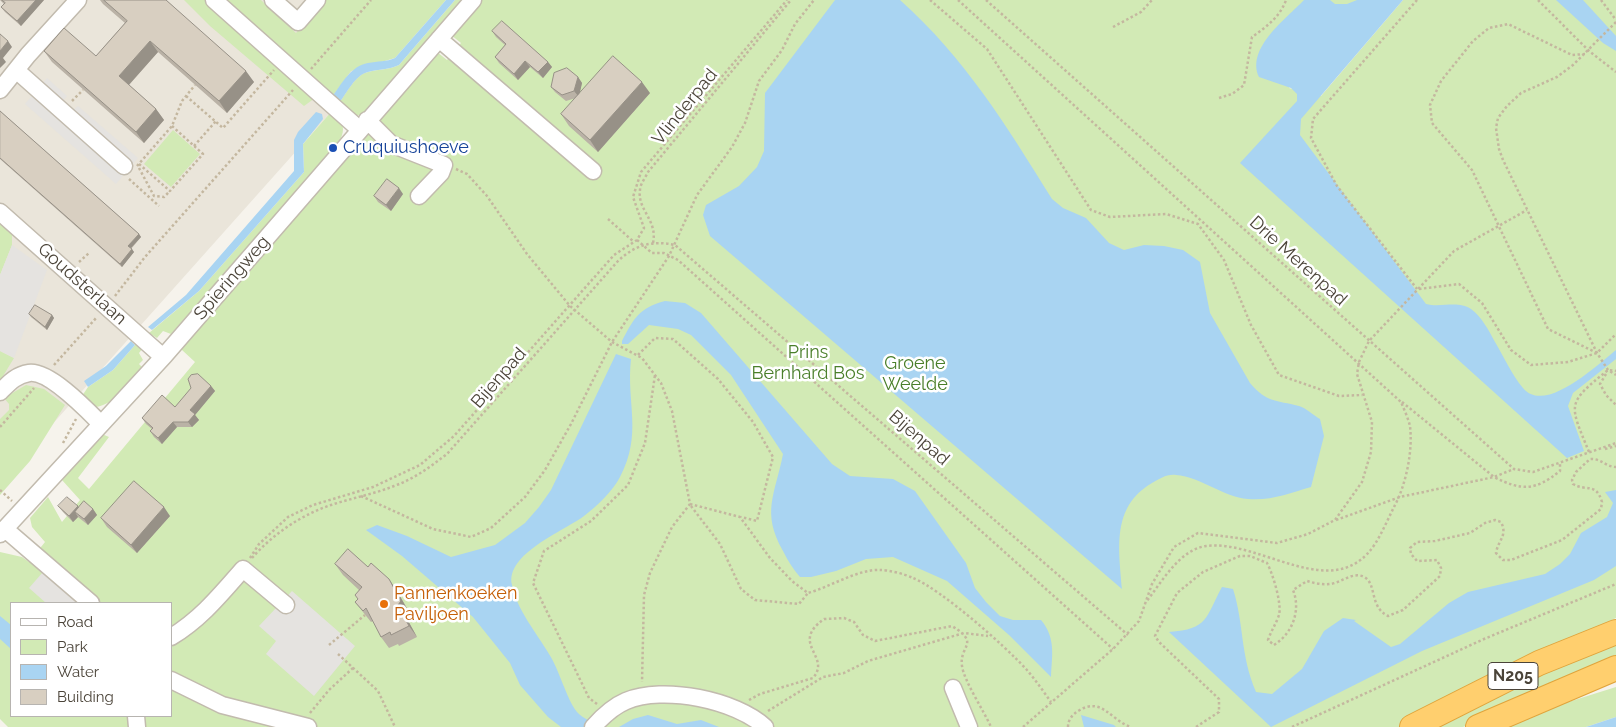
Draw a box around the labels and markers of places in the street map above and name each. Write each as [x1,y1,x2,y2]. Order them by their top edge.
place label: Cruquiushoeve [343,137,469,159]
marker: Cruquiushoeve [327,142,339,154]
place label: Pannenkoeken Paviljoen [394,583,517,626]
marker: Pannenkoeken Paviljoen [378,598,390,610]

